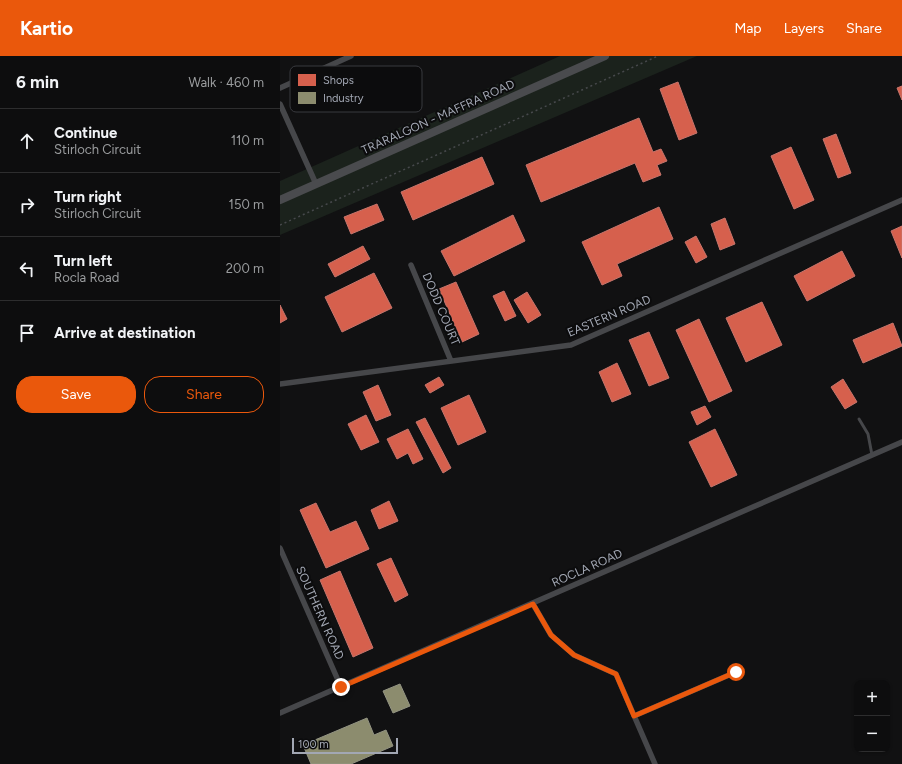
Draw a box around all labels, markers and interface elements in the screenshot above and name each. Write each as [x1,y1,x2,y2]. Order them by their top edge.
text: Kartio [20,17,73,40]
text: Map [734,20,762,37]
text: Layers [784,20,824,37]
text: Share [846,20,882,37]
legend [290,66,422,112]
text: 6 min [16,72,59,92]
text: Shops [323,74,354,87]
text: Walk · 460 m [188,75,264,90]
street label: TRARALGON - MAFFRA ROAD [359,77,517,157]
text: Industry [323,92,364,105]
text: Continue [54,124,117,142]
icon: ahead [16,130,38,152]
text: 110 m [231,133,264,148]
text: Stirloch Circuit [54,142,141,157]
text: Turn right [54,188,122,206]
icon: right [16,194,38,216]
text: 150 m [229,197,264,212]
text: Stirloch Circuit [54,206,141,221]
text: Turn left [54,252,112,270]
icon: left [16,258,38,280]
text: 200 m [226,261,264,276]
text: Rocla Road [54,270,119,285]
street label: DODD COURT [419,271,463,348]
street label: EASTERN ROAD [565,292,653,340]
icon: arrive [16,322,38,344]
text: Arrive at destination [54,324,195,342]
button: Save [16,376,136,413]
button: Share [144,376,264,413]
street label: ROCLA ROAD [549,546,625,590]
street label: SOUTHERN ROAD [293,564,347,662]
route start [727,663,745,681]
route end [332,678,350,696]
map controls [854,680,890,752]
button: + [854,680,890,716]
button: − [854,716,890,752]
scale bar [292,736,398,755]
text: 100 m [298,738,329,751]

